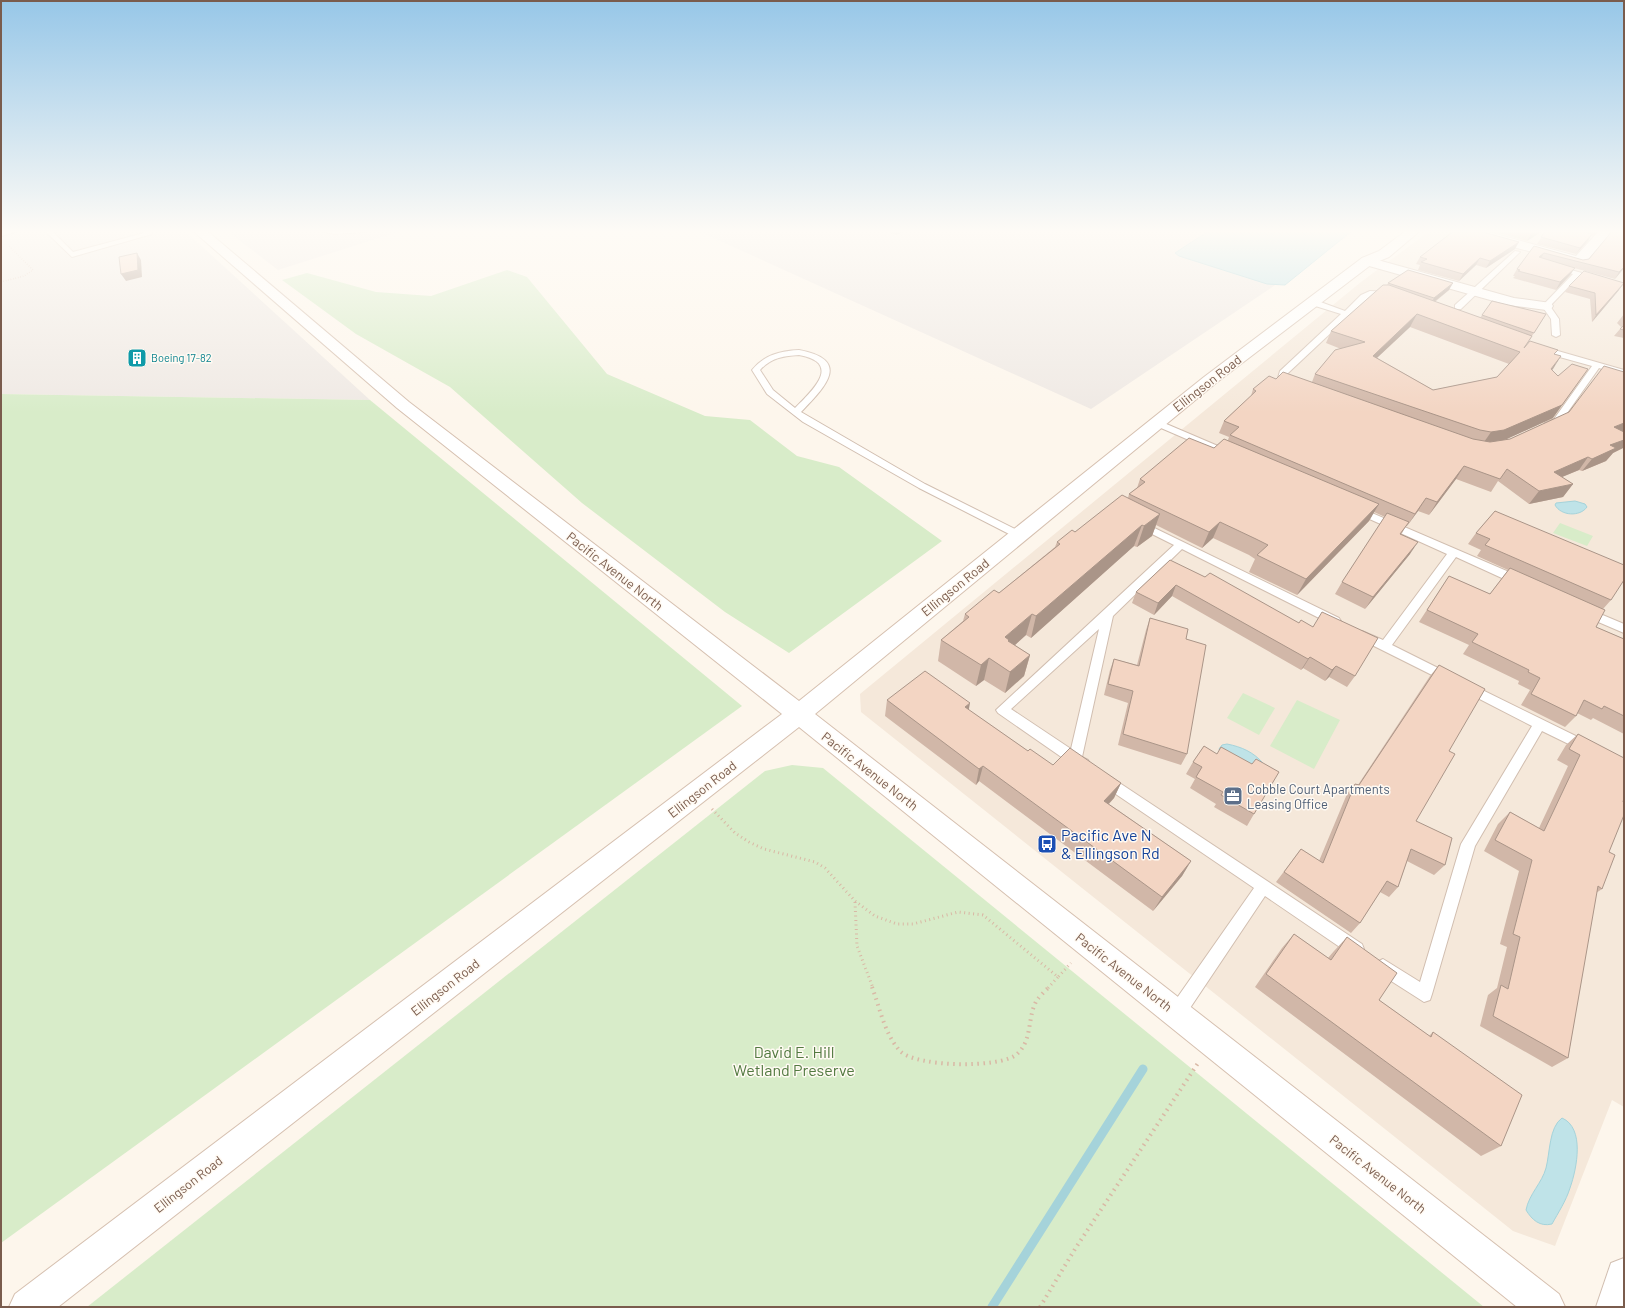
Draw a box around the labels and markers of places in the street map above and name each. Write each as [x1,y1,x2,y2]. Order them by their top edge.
building icon: Boeing 17-82 [126,347,148,369]
place label: Boeing 17-82 [151,351,212,364]
place label: Cobble Court Apartments Leasing Office [1247,781,1390,812]
office icon: Cobble Court Apartments Leasing Office [1222,785,1244,807]
place label: Pacific Ave N & Ellingson Rd [1061,825,1160,862]
bus stop icon: Pacific Ave N & Ellingson Rd [1036,833,1058,855]

